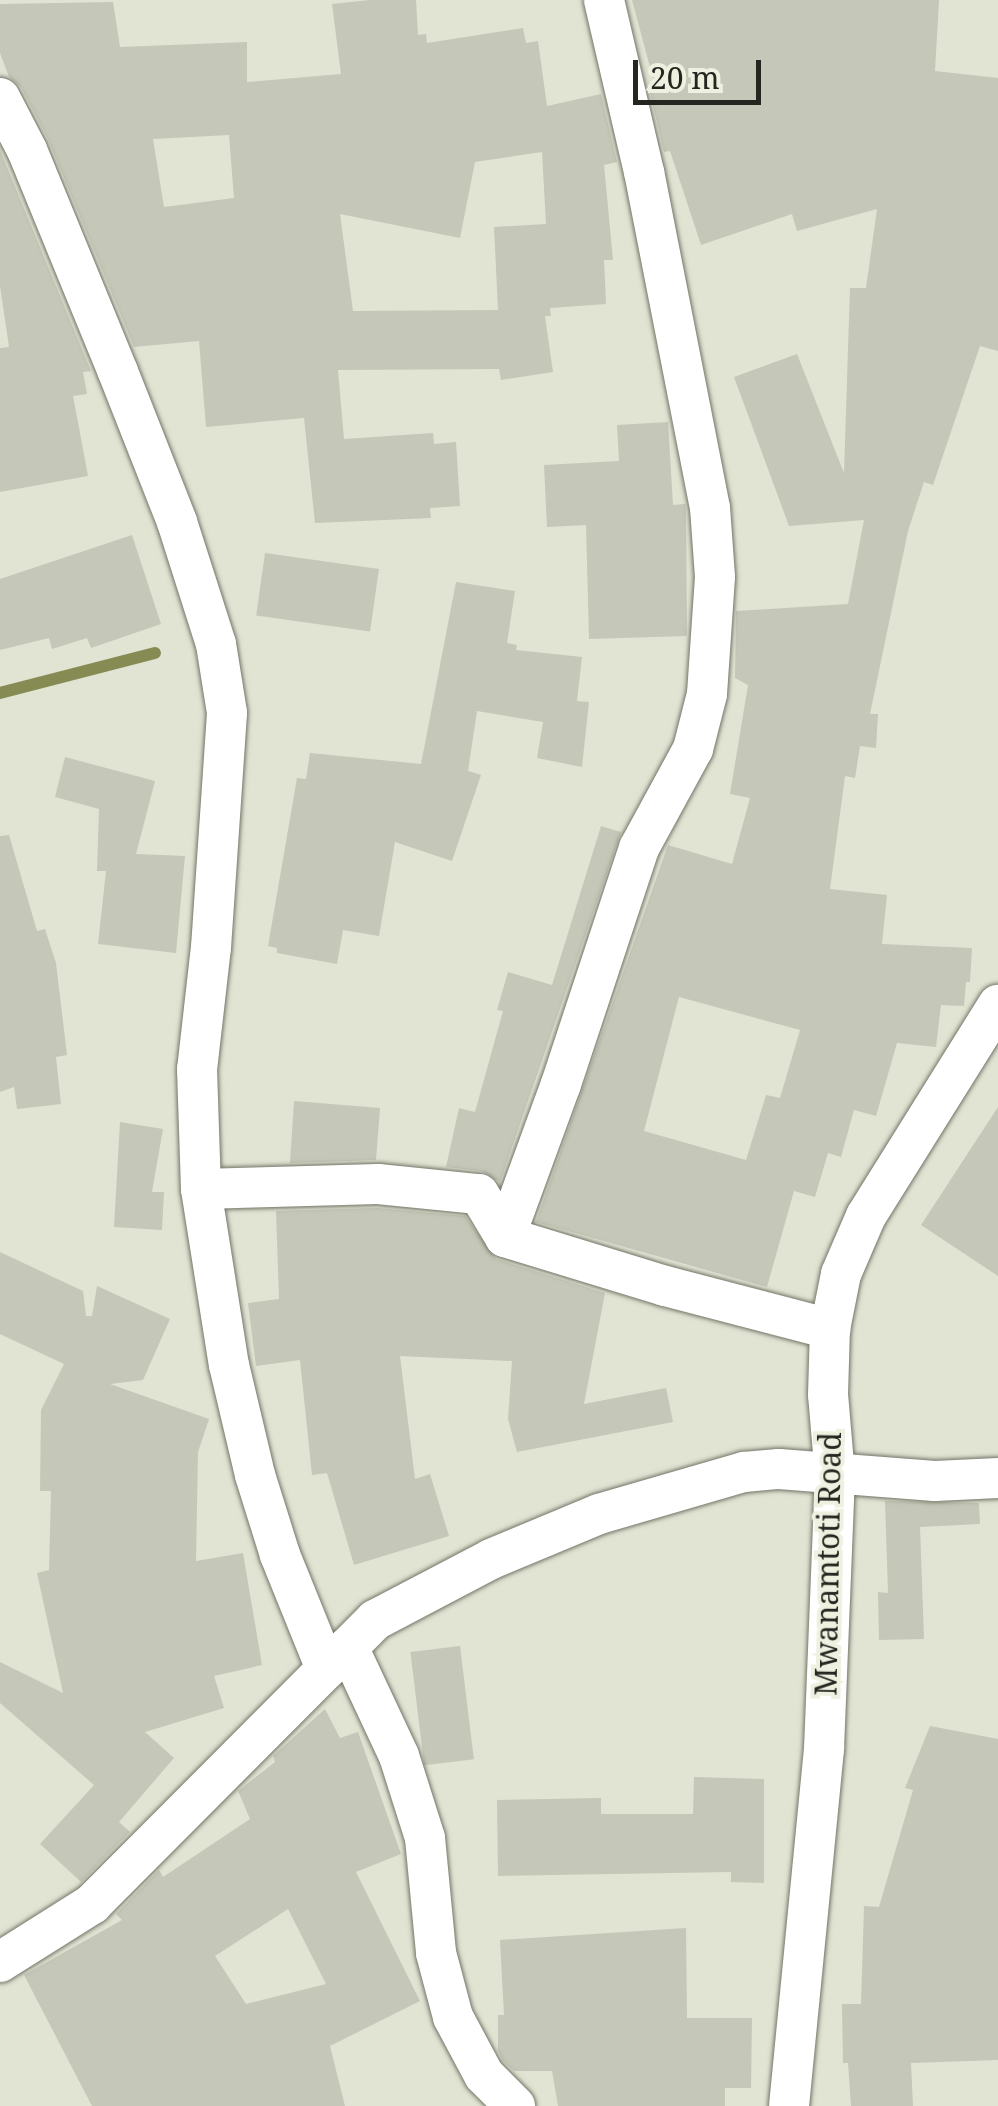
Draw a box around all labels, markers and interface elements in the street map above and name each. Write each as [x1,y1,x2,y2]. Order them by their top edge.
scale bar [638,40,766,102]
text: 20 m [650,57,720,98]
street label: Mwanamtoti Road [808,1432,848,1696]

